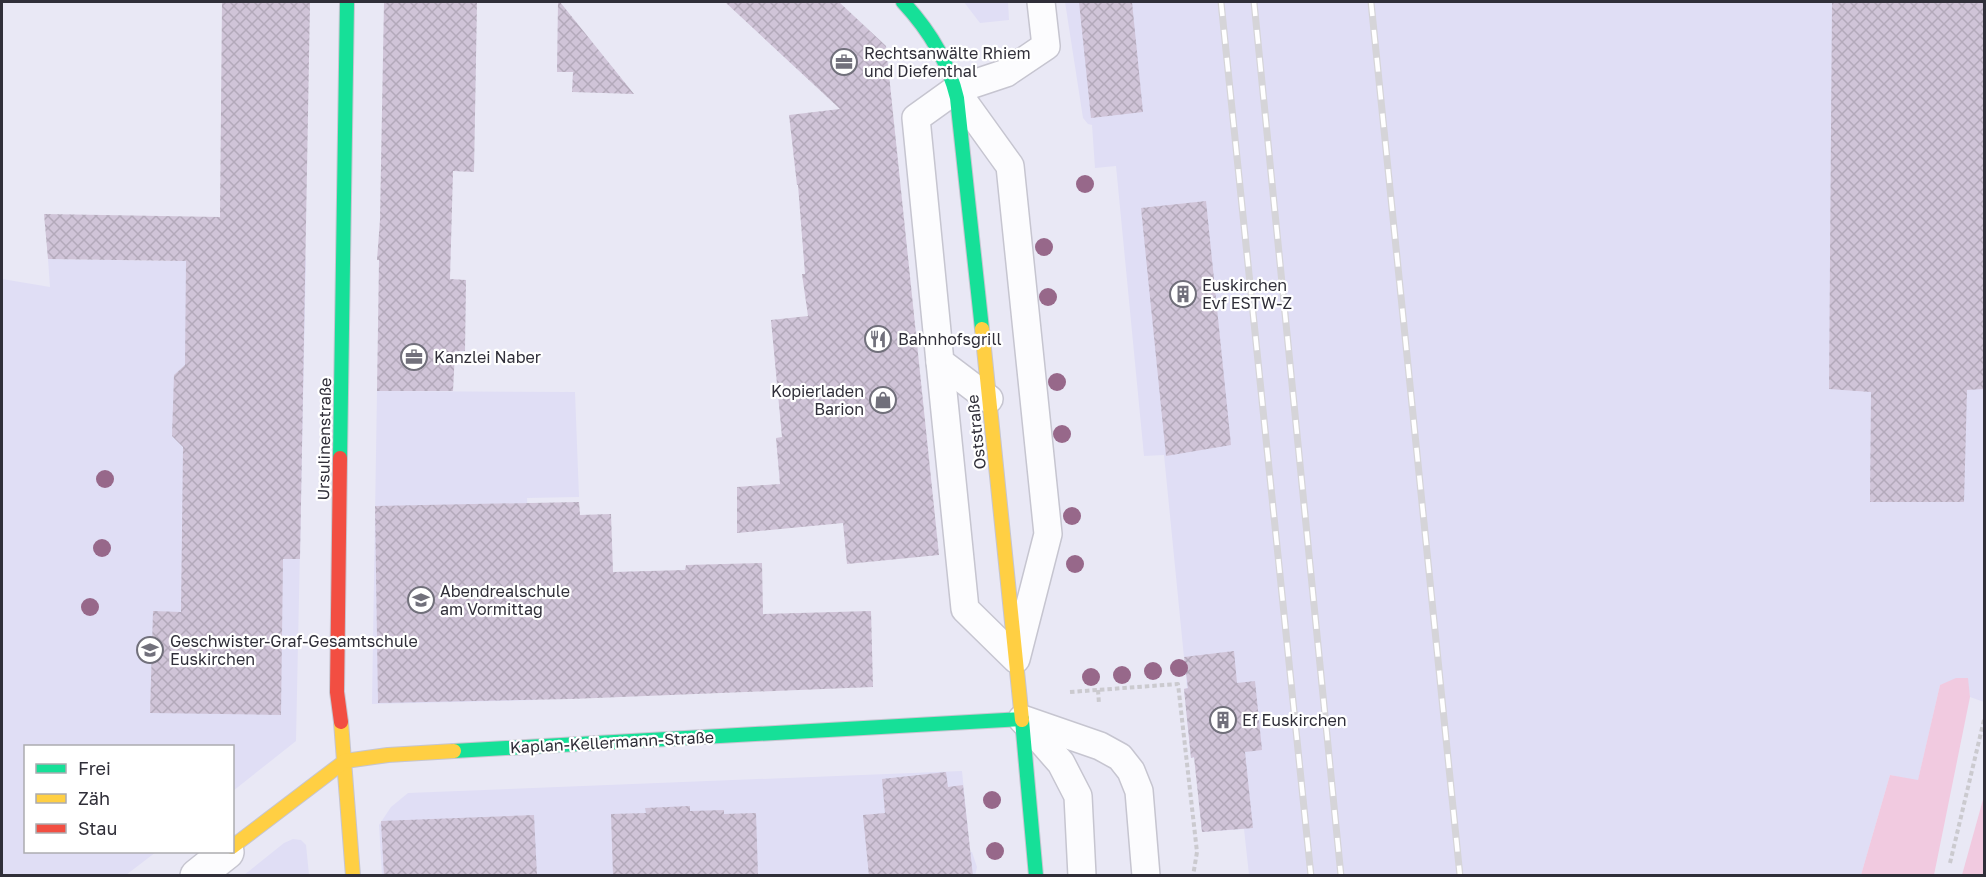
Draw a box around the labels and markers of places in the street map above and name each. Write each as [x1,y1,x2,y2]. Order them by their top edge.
place label: Rechtsanwälte Rhiem und Diefenthal [864,43,1031,81]
office icon: Rechtsanwälte Rhiem und Diefenthal [829,47,859,77]
place label: Euskirchen Evf ESTW-Z [1202,275,1292,313]
building icon: Euskirchen Evf ESTW-Z [1168,279,1198,309]
restaurant icon: Bahnhofsgrill [863,324,893,354]
place label: Bahnhofsgrill [898,329,1002,349]
office icon: Kanzlei Naber [399,342,429,372]
place label: Kanzlei Naber [434,347,541,367]
place label: Kopierladen Barion [771,381,864,419]
shop icon: Kopierladen Barion [868,385,898,415]
place label: Abendrealschule am Vormittag [440,581,570,619]
school or university icon: Abendrealschule am Vormittag [406,585,436,615]
place label: Geschwister-Graf-Gesamtschule Euskirchen [170,631,418,669]
school or university icon: Geschwister-Graf-Gesamtschule Euskirchen [135,635,165,665]
building icon: Ef Euskirchen [1208,705,1238,735]
place label: Ef Euskirchen [1242,710,1347,730]

